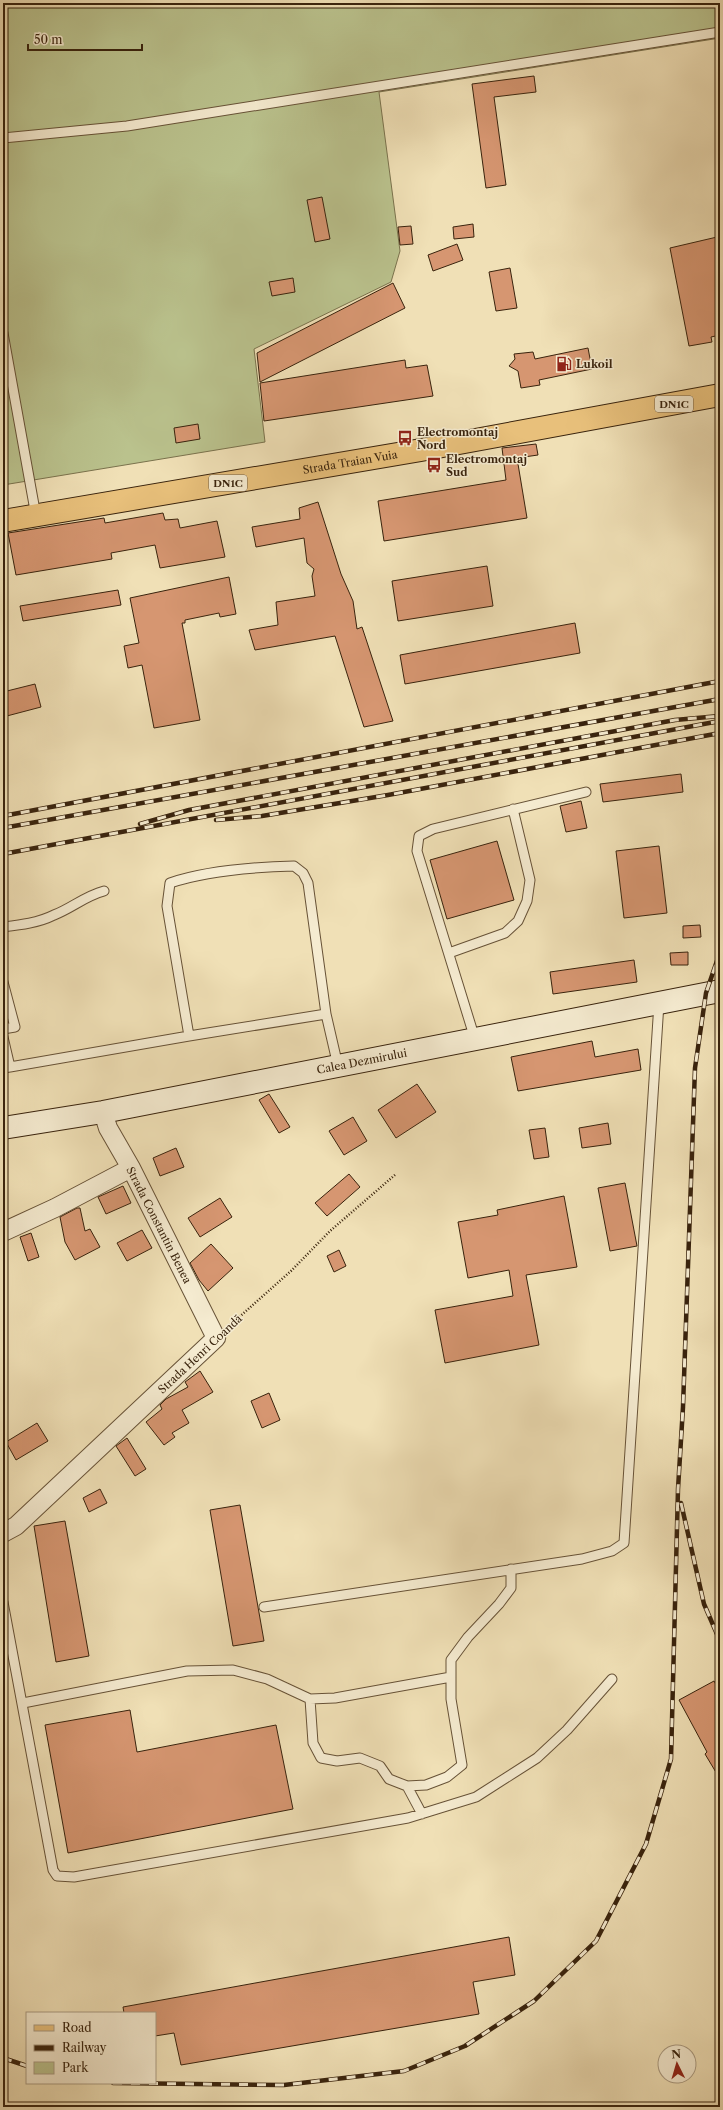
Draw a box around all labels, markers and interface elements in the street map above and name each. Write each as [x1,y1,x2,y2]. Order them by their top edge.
scale bar [28,26,142,52]
text: 50 m [34,32,63,47]
fuel station icon: Lukoil [555,355,573,373]
place label: Lukoil [576,357,613,371]
road number: DN1C [655,396,693,412]
place label: Electromontaj Nord [417,425,498,452]
bus stop icon: Electromontaj Nord [396,429,414,447]
street label: Strada Traian Vuia [302,447,399,477]
place label: Electromontaj Sud [446,452,527,479]
bus stop icon: Electromontaj Sud [425,456,443,474]
road number: DN1C [209,475,247,491]
street label: Calea Dezmirului [316,1045,409,1077]
street label: Strada Constantin Benea [123,1164,195,1286]
street label: Strada Henri Coandă [155,1311,245,1397]
legend [26,2012,156,2084]
text: Road [62,2020,92,2035]
text: Railway [62,2040,107,2055]
north arrow [657,2044,697,2084]
text: N [671,2047,682,2061]
text: Park [62,2060,89,2075]

